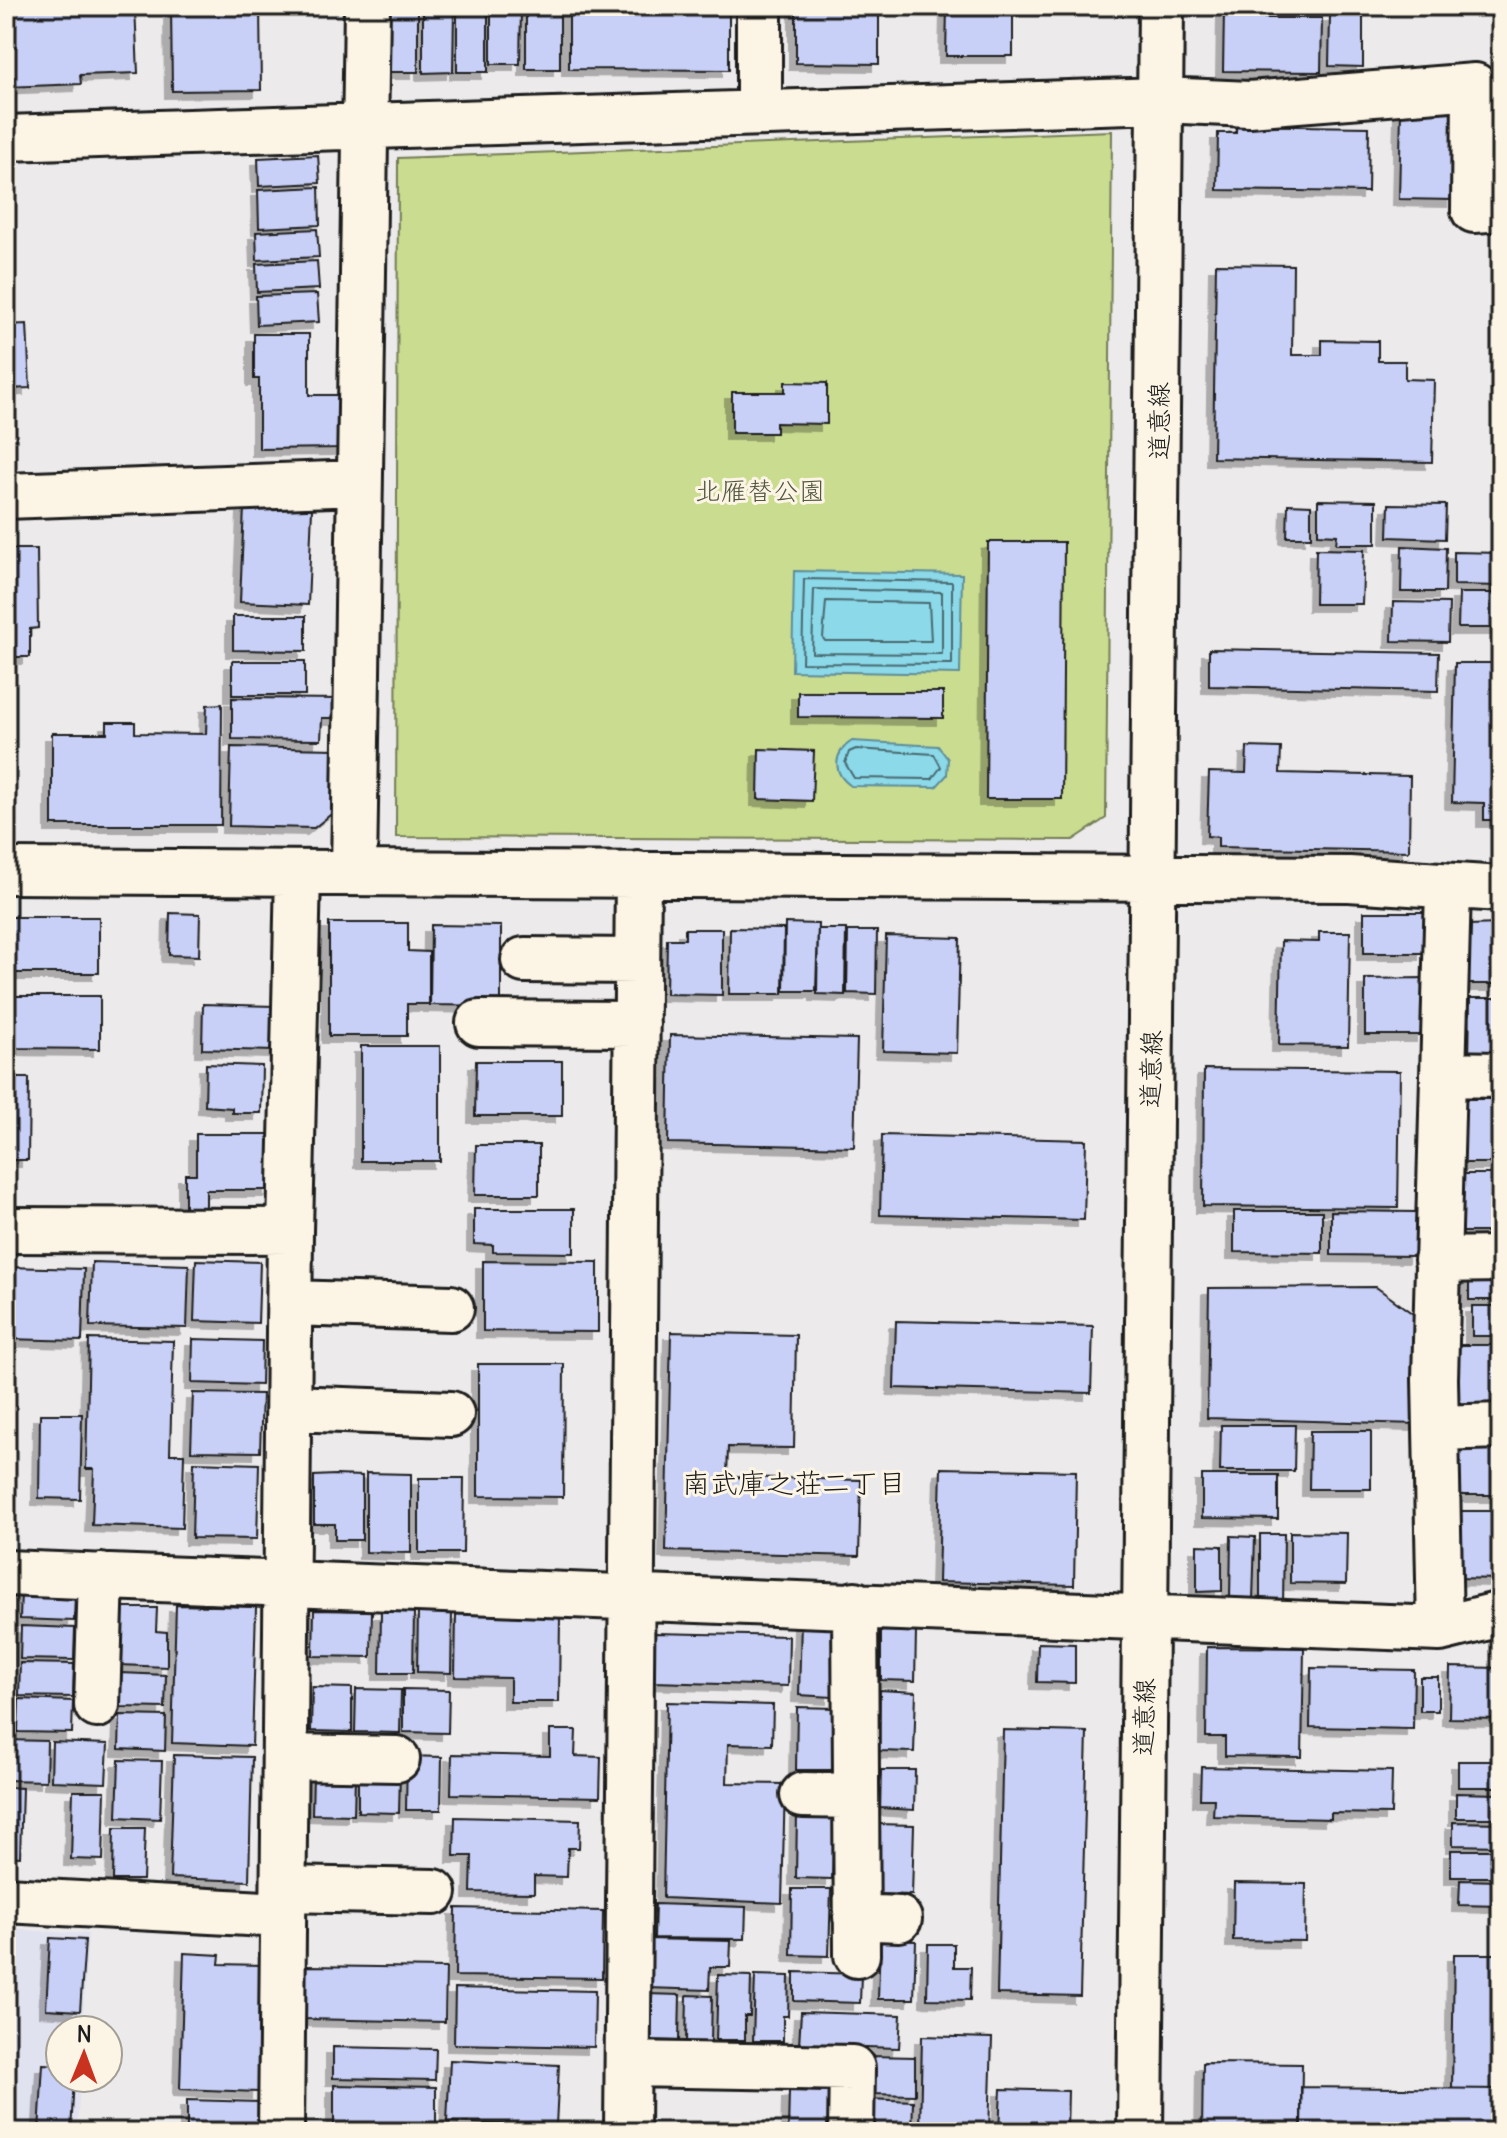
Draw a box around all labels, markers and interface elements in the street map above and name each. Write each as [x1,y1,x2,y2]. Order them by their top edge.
street label: 道意線 [1142,382,1175,460]
park label: 北雁替公園 [695,474,825,507]
street label: 道意線 [1133,1030,1168,1108]
district label: 南武庫之荘二丁目 [682,1465,906,1501]
street label: 道意線 [1126,1678,1161,1756]
north arrow [44,2014,124,2094]
text: N [77,2020,92,2048]

